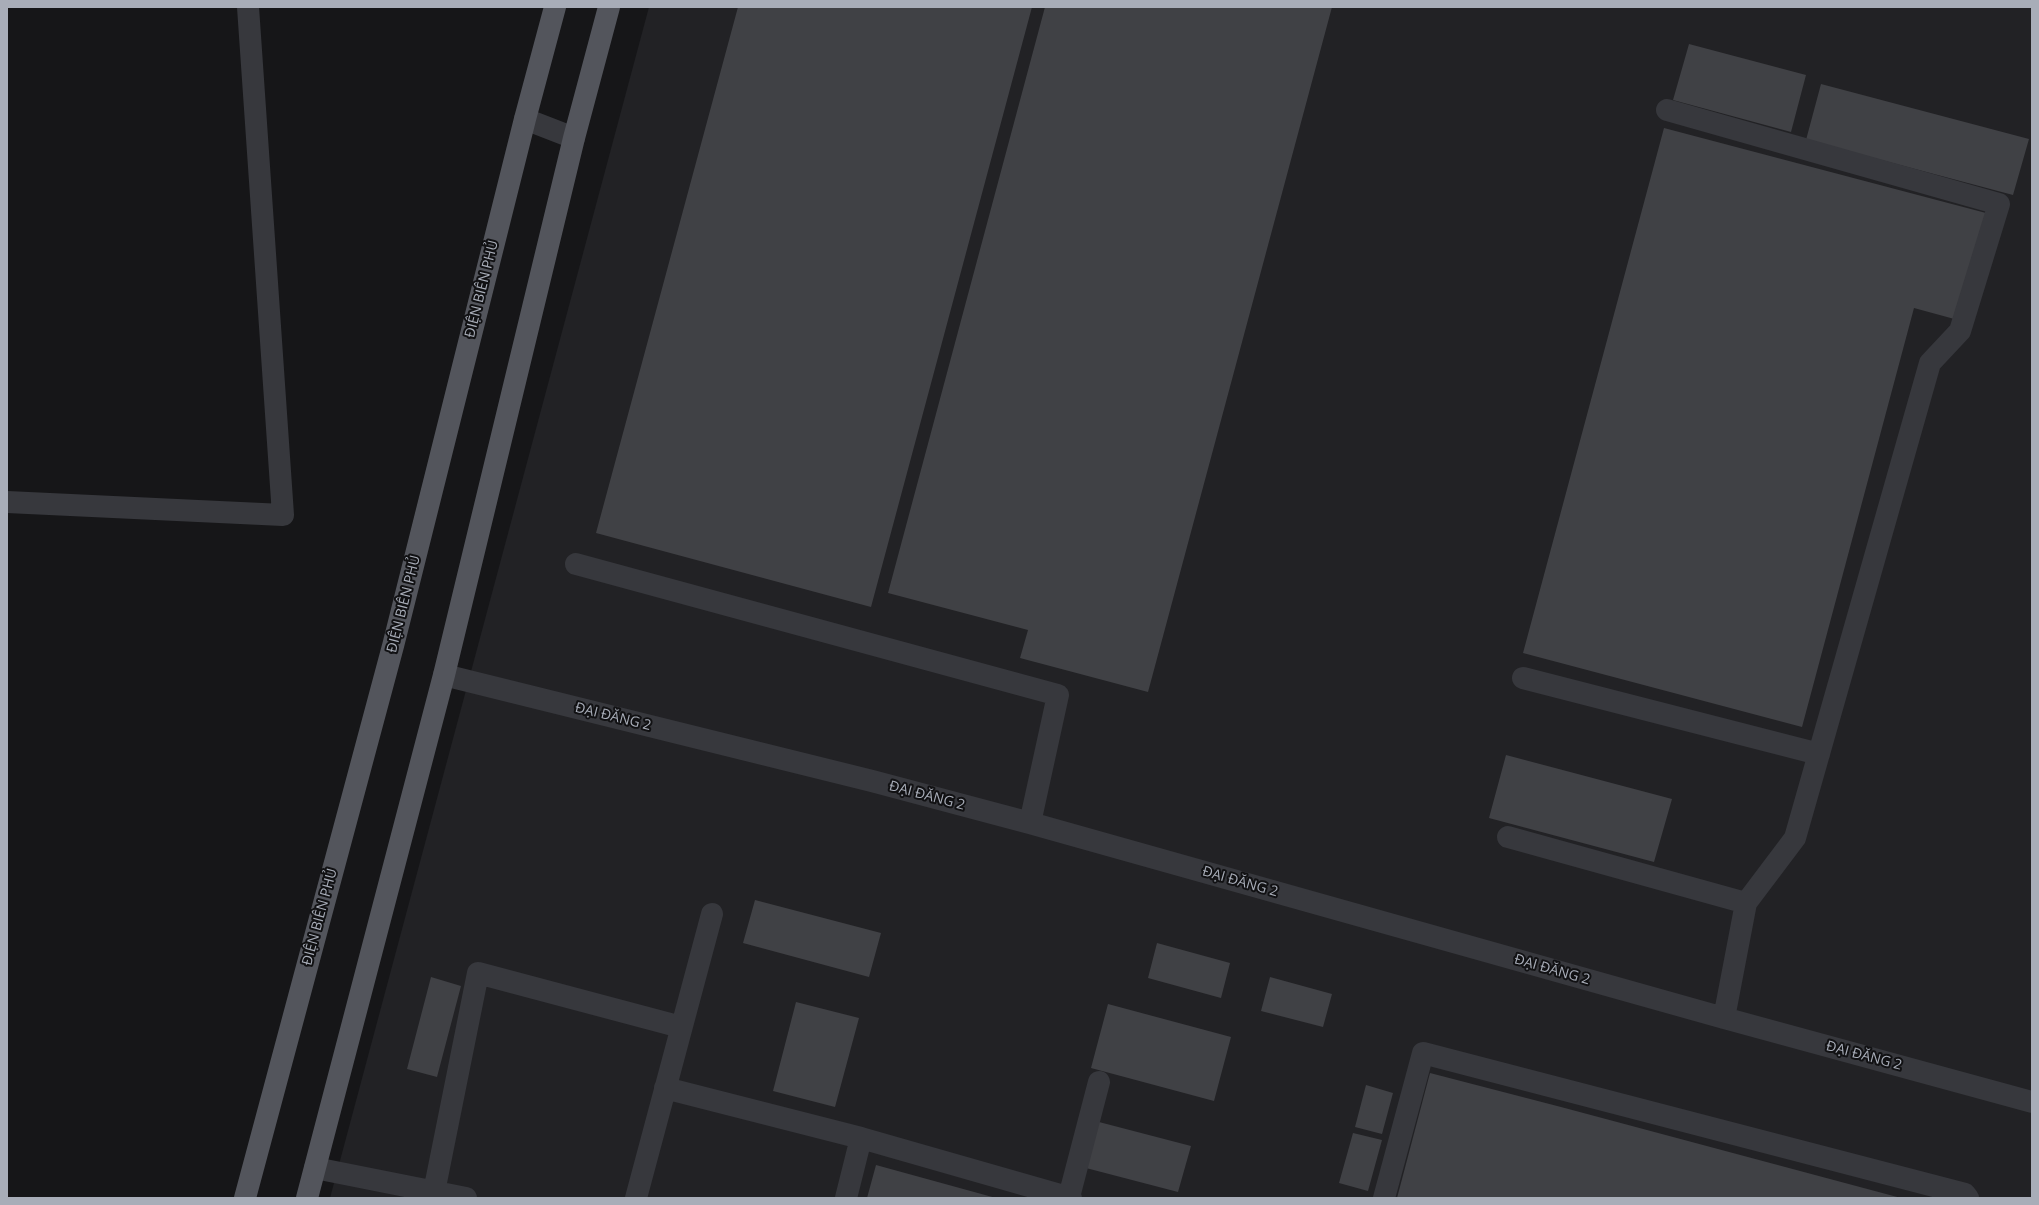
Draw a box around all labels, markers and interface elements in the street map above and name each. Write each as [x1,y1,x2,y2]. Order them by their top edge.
street label: ĐIỆN BIÊN PHỦ [462,239,502,339]
street label: ĐIỆN BIÊN PHỦ [384,554,424,654]
street label: ĐẠI ĐĂNG 2 [573,699,653,735]
street label: ĐẠI ĐĂNG 2 [887,778,967,814]
street label: ĐẠI ĐĂNG 2 [1200,863,1280,901]
street label: ĐIỆN BIÊN PHỦ [299,867,341,967]
street label: ĐẠI ĐĂNG 2 [1512,951,1592,989]
street label: ĐẠI ĐĂNG 2 [1824,1038,1904,1074]

